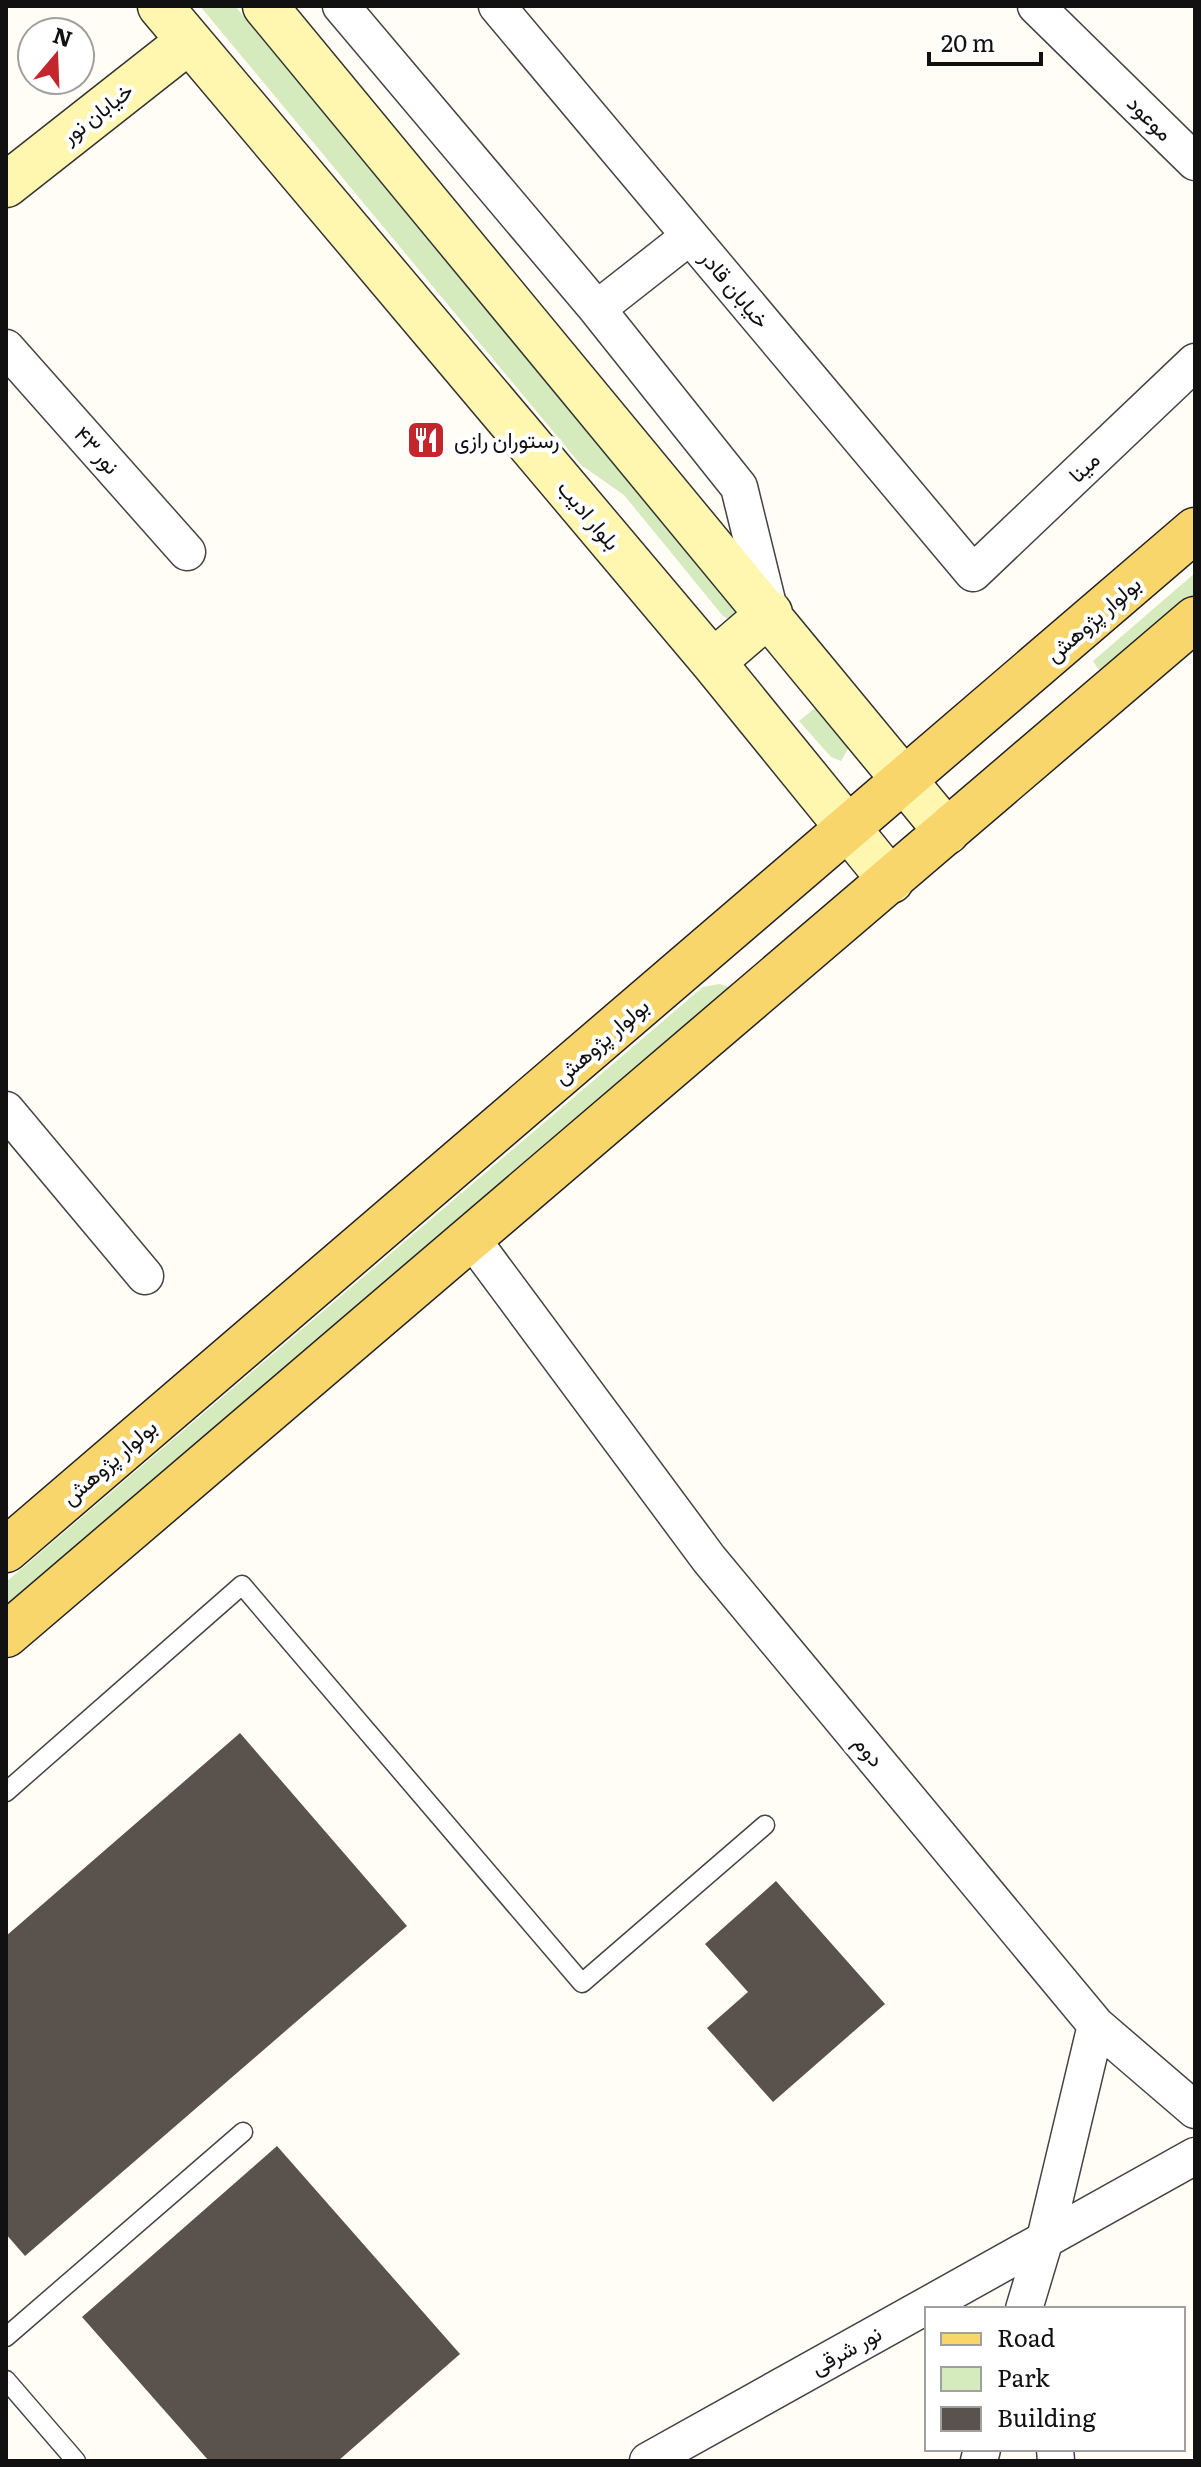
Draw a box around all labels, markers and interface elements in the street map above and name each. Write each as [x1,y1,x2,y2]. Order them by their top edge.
north arrow [16,16,96,96]
scale bar [929,16,1041,66]
text: N [49,17,77,54]
text: 20 m [941,24,995,59]
street label: خیابان نور [52,73,139,151]
street label: موعود [1121,86,1182,147]
street label: خیابان قادر [693,241,779,335]
street label: نور ۴۳ [67,417,129,480]
restaurant icon: رستوران رازی [405,419,447,461]
place label: رستوران رازی [454,422,559,455]
street label: مینا [1060,443,1106,489]
street label: بلوار ادیب [551,472,630,557]
street label: بولوار پژوهش [1037,567,1147,669]
street label: بولوار پژوهش [545,989,655,1091]
street label: بولوار پژوهش [53,1410,163,1512]
street label: دوم [847,1727,894,1773]
legend [925,2307,1185,2451]
street label: نور شرقی [804,2316,887,2382]
text: Road [997,2319,1056,2354]
text: Park [997,2359,1050,2394]
text: Building [997,2399,1096,2434]

